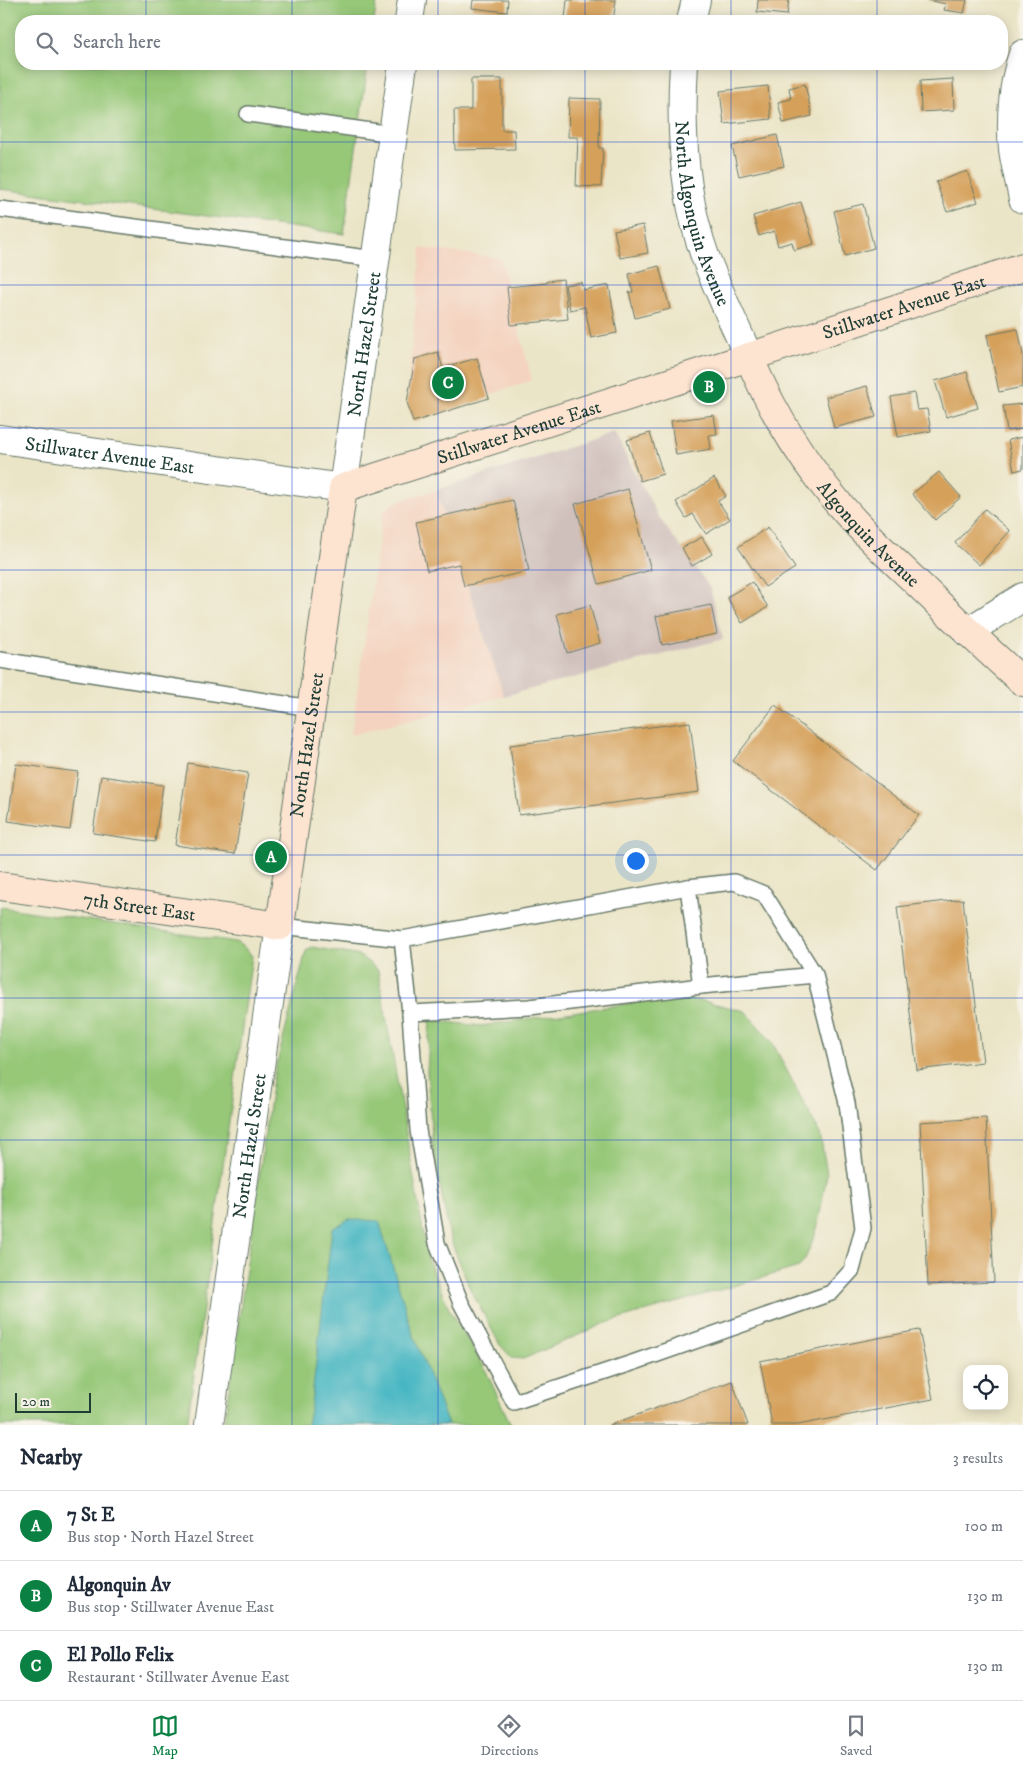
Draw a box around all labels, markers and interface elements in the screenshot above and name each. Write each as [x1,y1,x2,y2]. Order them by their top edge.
search box [15,15,1008,70]
icon: search [33,29,61,57]
text: Search here [73,31,161,54]
street label: North Algonquin Avenue [670,121,734,310]
street label: North Hazel Street [343,270,387,418]
street label: Stillwater Avenue East [820,270,989,345]
pin: C [432,364,464,402]
pin: B [693,368,725,406]
street label: Stillwater Avenue East [435,396,604,470]
street label: Stillwater Avenue East [24,433,196,480]
street label: Algonquin Avenue [812,477,924,593]
street label: North Hazel Street [286,671,329,819]
pin: A [255,838,287,876]
your location [623,848,649,874]
street label: 7th Street East [82,888,197,927]
street label: North Hazel Street [229,1072,272,1220]
map controls [963,1365,1008,1410]
button: locate [963,1365,1008,1410]
scale bar [15,1390,91,1413]
text: 20 m [22,1393,50,1411]
text: Nearby [20,1445,82,1471]
text: 3 results [953,1448,1003,1468]
text: 7 St E [67,1504,115,1527]
text: A [31,1516,41,1536]
text: 100 m [965,1516,1003,1536]
text: Bus stop · North Hazel Street [67,1527,254,1547]
text: Algonquin Av [67,1574,171,1597]
text: B [31,1586,41,1606]
text: 130 m [967,1586,1003,1606]
text: Bus stop · Stillwater Avenue East [67,1597,274,1617]
text: El Pollo Felix [67,1644,174,1667]
text: C [31,1656,41,1676]
text: 130 m [967,1656,1003,1676]
text: Restaurant · Stillwater Avenue East [67,1667,289,1687]
tab: Map [151,1712,179,1760]
tab: Directions [480,1712,538,1760]
tab: Saved [840,1712,872,1760]

